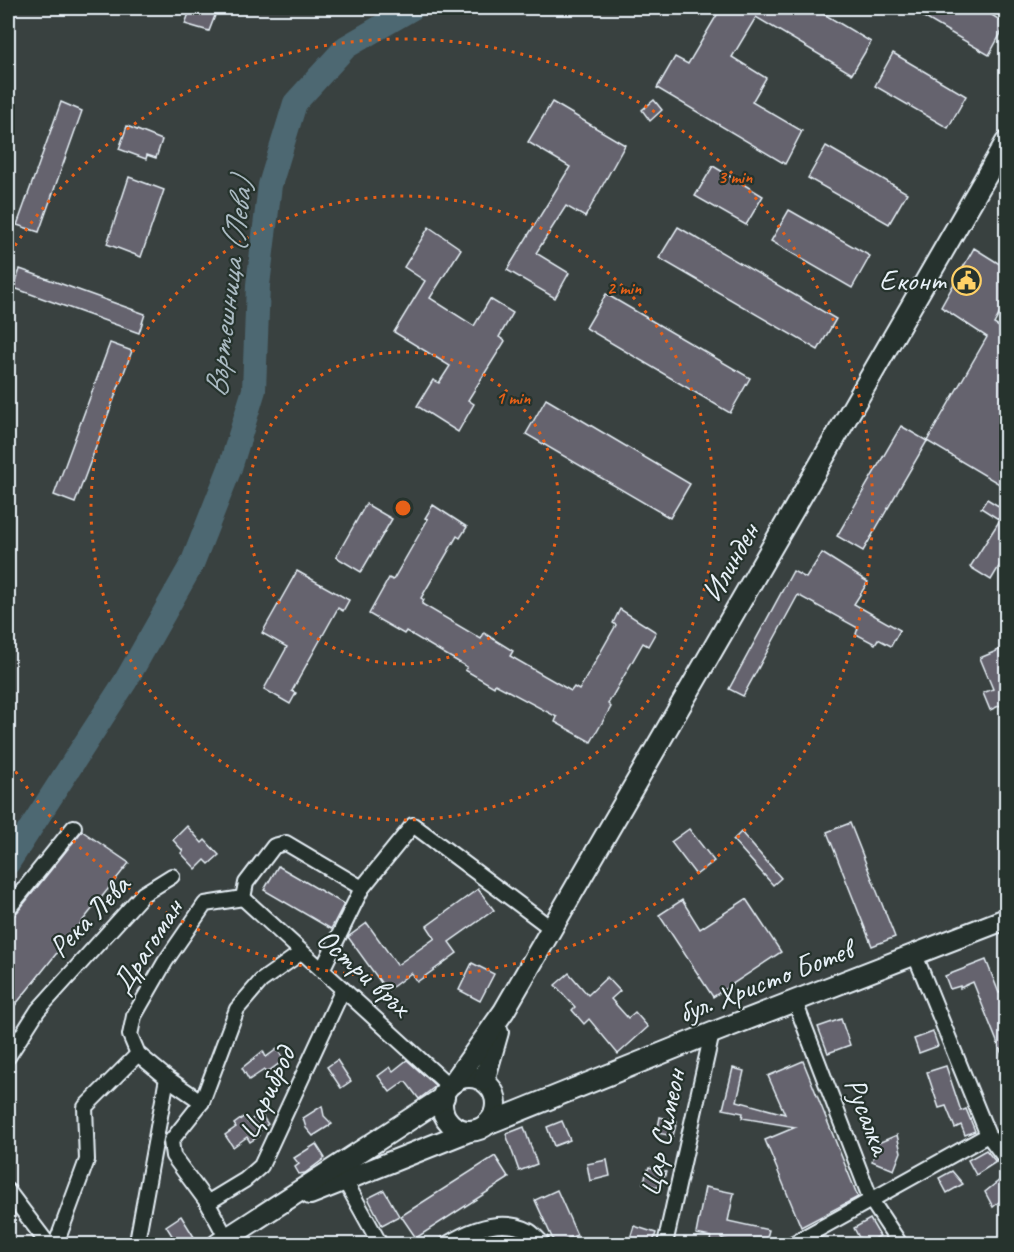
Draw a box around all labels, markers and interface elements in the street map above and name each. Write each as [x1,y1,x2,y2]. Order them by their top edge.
text: 3 min [718,166,753,188]
water label: Въртешница (Лева) [195,170,263,399]
place label: Еконт [879,261,947,299]
public building icon: Еконт [951,264,983,296]
text: 2 min [607,277,642,299]
text: 1 min [496,387,531,409]
centre of rings [393,498,413,518]
street label: Илинден [692,514,768,608]
street label: Река Лева [40,865,139,966]
street label: Драгоман [102,890,193,1001]
street label: Остри връх [309,920,421,1026]
street label: бул. Христо Ботев [673,928,862,1032]
street label: Цариброд [228,1039,305,1145]
street label: Цар Симеон [630,1063,695,1200]
street label: Русалка [836,1072,901,1162]

